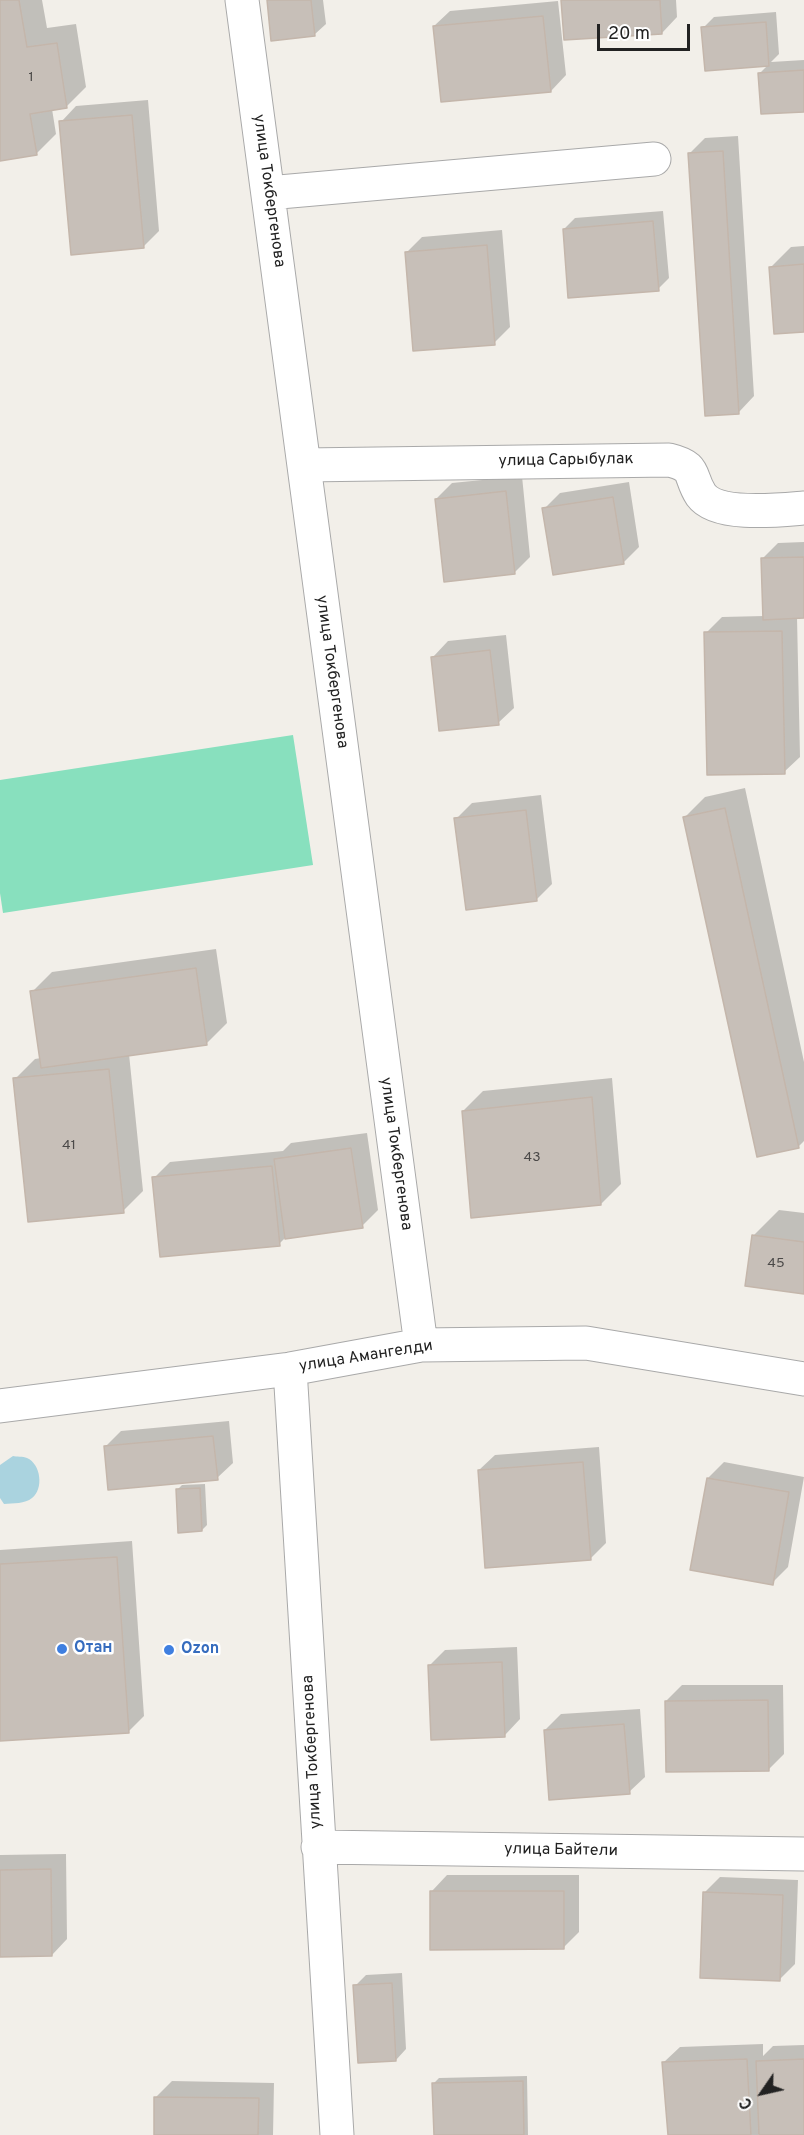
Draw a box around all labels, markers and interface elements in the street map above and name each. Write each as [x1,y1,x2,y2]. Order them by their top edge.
scale bar [600,12,693,50]
text: 20 m [608,23,650,46]
house number: 1 [28,70,34,86]
street label: улица Токбергенова [248,113,288,269]
street label: улица Сарыбулак [498,450,634,472]
street label: улица Токбергенова [311,594,351,750]
street label: улица Токбергенова [375,1076,415,1232]
house number: 41 [62,1138,76,1154]
house number: 43 [523,1150,541,1166]
house number: 45 [767,1256,785,1272]
street label: улица Амангелди [298,1337,434,1377]
place label: Отан [74,1639,113,1659]
place label: Ozon [181,1640,219,1660]
marker: Отан [55,1642,69,1656]
marker: Ozon [162,1643,176,1657]
street label: улица Токбергенова [299,1675,327,1829]
street label: улица Байтели [504,1840,618,1862]
north arrow [732,2063,792,2123]
text: С [736,2093,758,2113]

